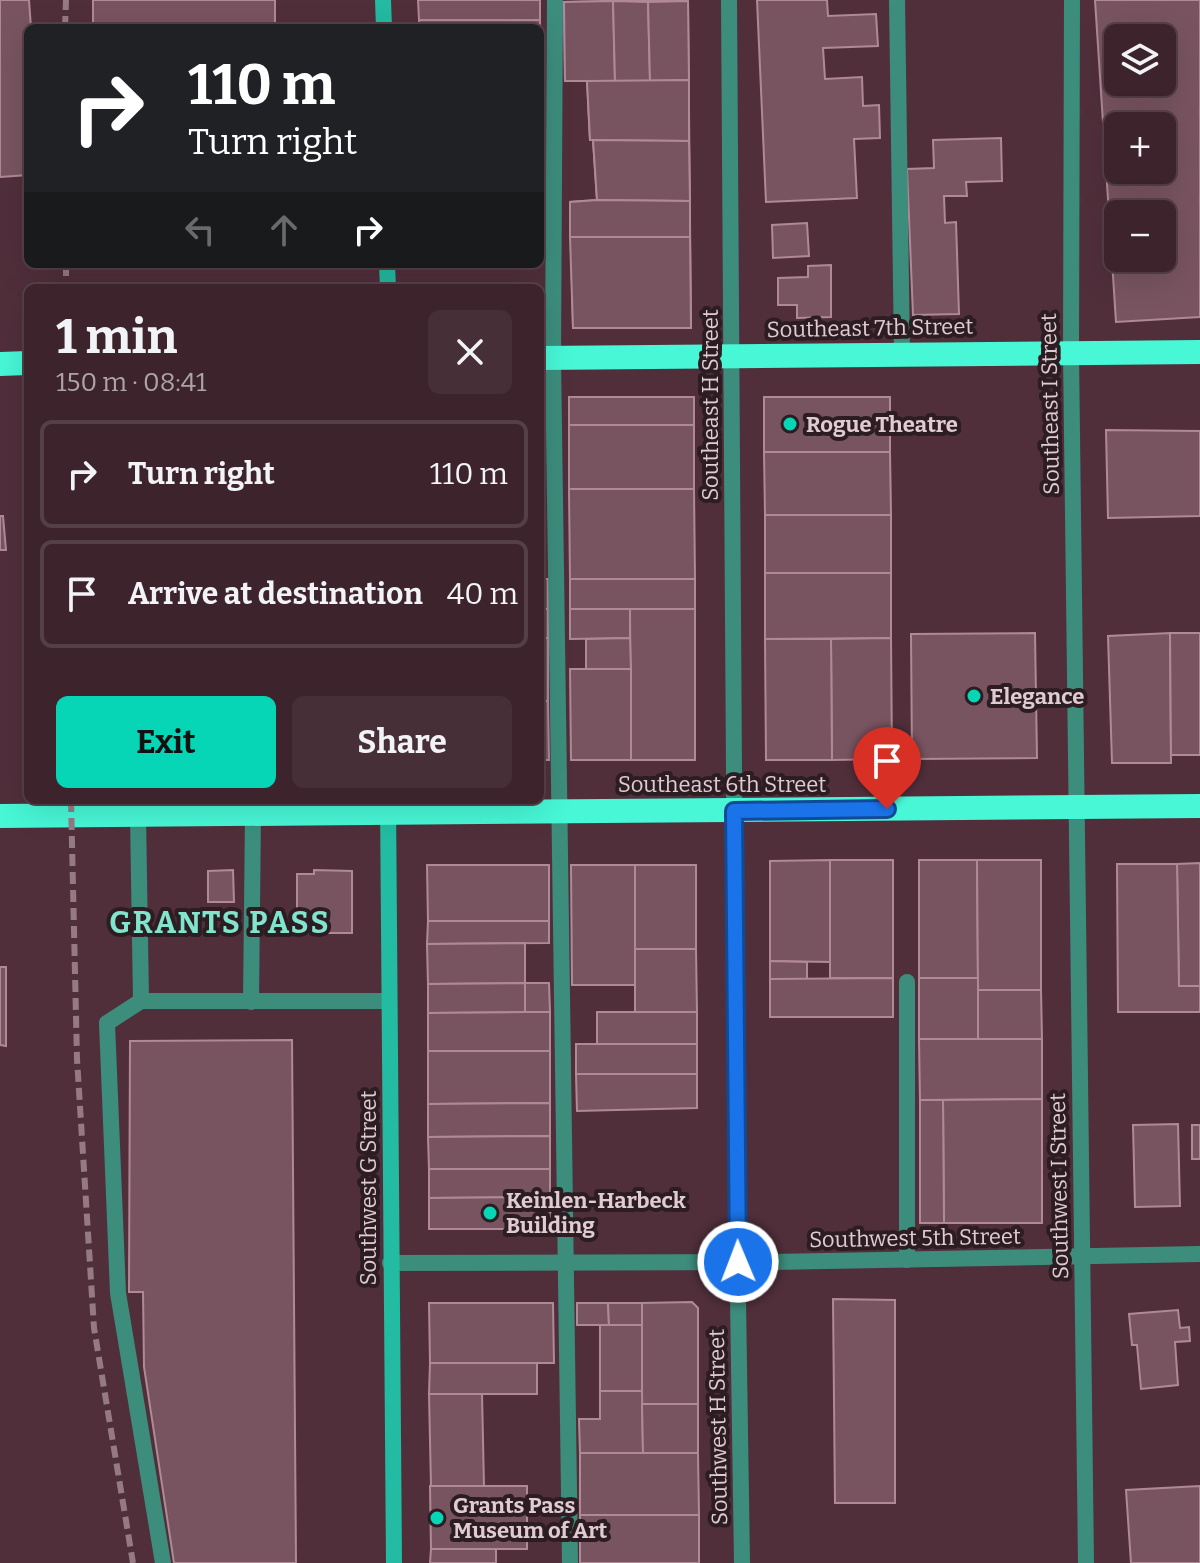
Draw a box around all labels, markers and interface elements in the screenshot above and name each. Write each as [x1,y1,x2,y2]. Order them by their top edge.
map controls [1104,24,1176,272]
button: layers [1104,24,1176,96]
text: 110 m [188,52,335,119]
icon: right [56,56,160,160]
button: + [1104,112,1176,184]
text: Turn right [188,120,357,164]
button: − [1104,200,1176,272]
icon: left [178,208,222,252]
icon: ahead [262,208,306,252]
icon: right [346,208,390,252]
text: 1 min [56,308,177,366]
street label: Southeast H Street [697,309,724,501]
button: close [428,310,512,394]
street label: Southeast 7th Street [766,313,974,343]
street label: Southeast I Street [1035,313,1065,495]
text: 150 m · 08:41 [56,367,207,398]
place label: Rogue Theatre [806,411,958,438]
marker: Rogue Theatre [781,415,799,433]
icon: right [60,452,104,496]
text: Turn right [128,456,275,492]
text: 110 m [430,456,508,492]
icon: arrive [60,572,104,616]
text: Arrive at destination [128,576,423,612]
text: 40 m [447,576,518,612]
place label: Elegance [990,683,1084,710]
marker: Elegance [965,687,983,705]
button: Exit [56,696,276,788]
button: Share [292,696,512,788]
pin [853,727,921,809]
icon: arrive [865,739,909,783]
street label: Southeast 6th Street [618,771,826,798]
district label: GRANTS PASS [109,905,331,941]
street label: Southwest G Street [355,1091,382,1285]
street label: Southwest I Street [1044,1093,1074,1279]
place label: Keinlen-Harbeck Building [506,1187,686,1239]
marker: Keinlen-Harbeck Building [481,1204,499,1222]
position arrow [696,1220,780,1304]
street label: Southwest 5th Street [809,1223,1021,1253]
street label: Southwest H Street [703,1329,733,1525]
place label: Grants Pass Museum of Art [453,1492,608,1544]
marker: Grants Pass Museum of Art [428,1509,446,1527]

